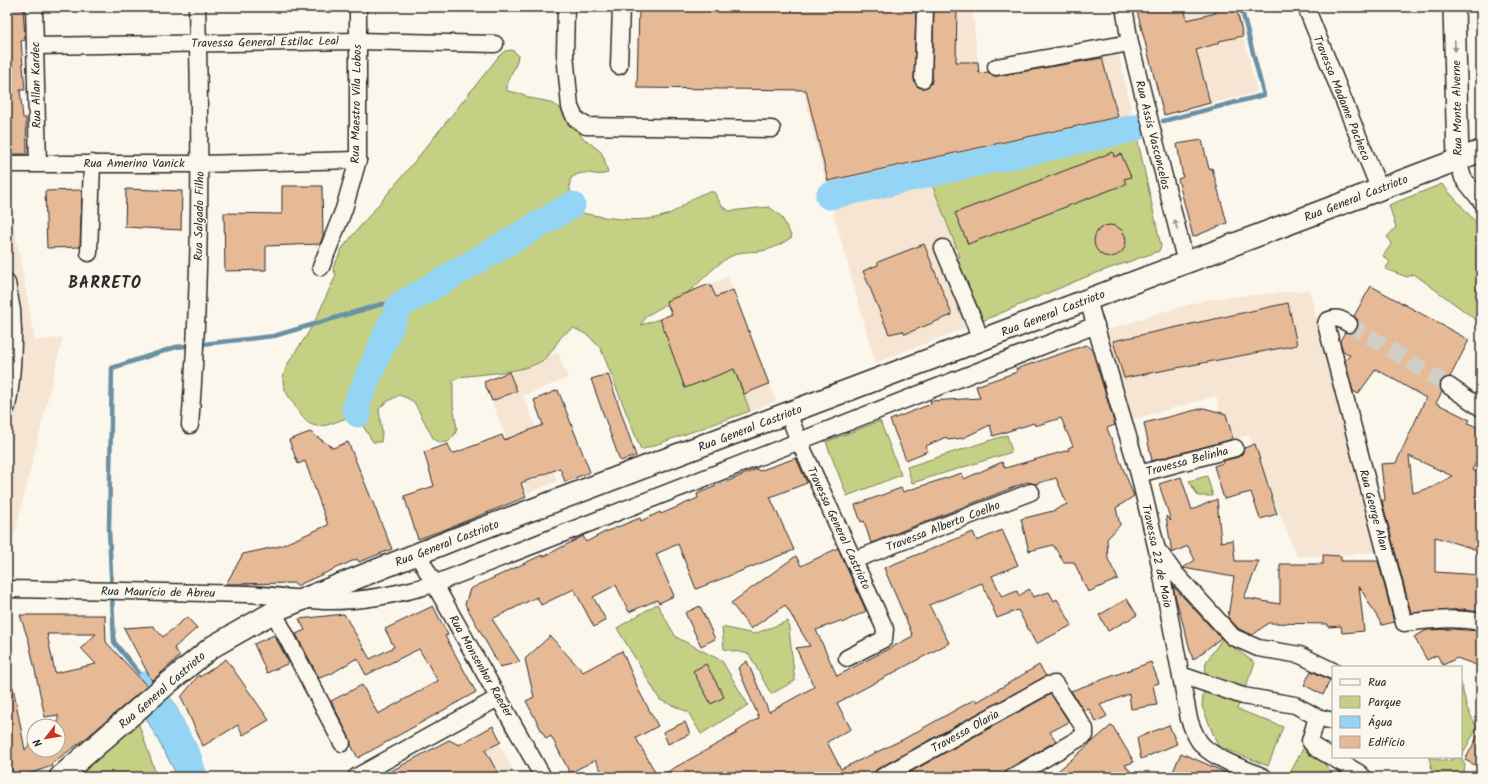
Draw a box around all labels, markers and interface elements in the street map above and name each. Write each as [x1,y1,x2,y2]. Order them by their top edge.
street label: Travessa General Estilac Leal [191,32,339,53]
street label: Travessa Madame Pacheco [1308,33,1375,164]
one-way arrow [1452,40,1458,53]
street label: Rua Allan Kardec [26,42,47,128]
street label: Rua Maestro Vila Lobos [346,44,367,164]
street label: Rua Monte Alverne [1447,59,1468,156]
street label: Rua Assis Vasconcelos [1130,78,1175,192]
street label: Rua Amerino Vanick [83,154,185,173]
street label: Rua General Castrioto [1301,170,1411,227]
street label: Rua Salgado Filho [189,171,210,261]
one-way arrow [1173,219,1179,231]
district label: BARRETO [68,271,142,296]
street label: Rua General Castrioto [998,285,1108,342]
street label: Rua General Castrioto [695,400,805,457]
street label: Travessa Belinha [1144,441,1231,482]
street label: Travessa General Castrioto [802,463,875,593]
street label: Rua George Alan [1354,467,1394,553]
street label: Travessa Alberto Coelho [883,496,1003,557]
street label: Travessa 22 de Maio [1136,503,1177,610]
street label: Rua General Castrioto [392,515,502,572]
street label: Rua Maurício de Abreu [101,582,216,603]
street label: Rua Monsenhor Raeder [443,611,518,722]
street label: Rua General Castrioto [115,647,210,734]
legend [1332,666,1462,758]
text: Rua [1368,673,1387,692]
text: Parque [1368,693,1402,712]
street label: Travessa Olaria [928,705,1003,758]
text: Água [1368,713,1393,732]
north arrow [26,718,66,758]
text: Edifício [1368,733,1405,752]
text: N [29,735,48,750]

